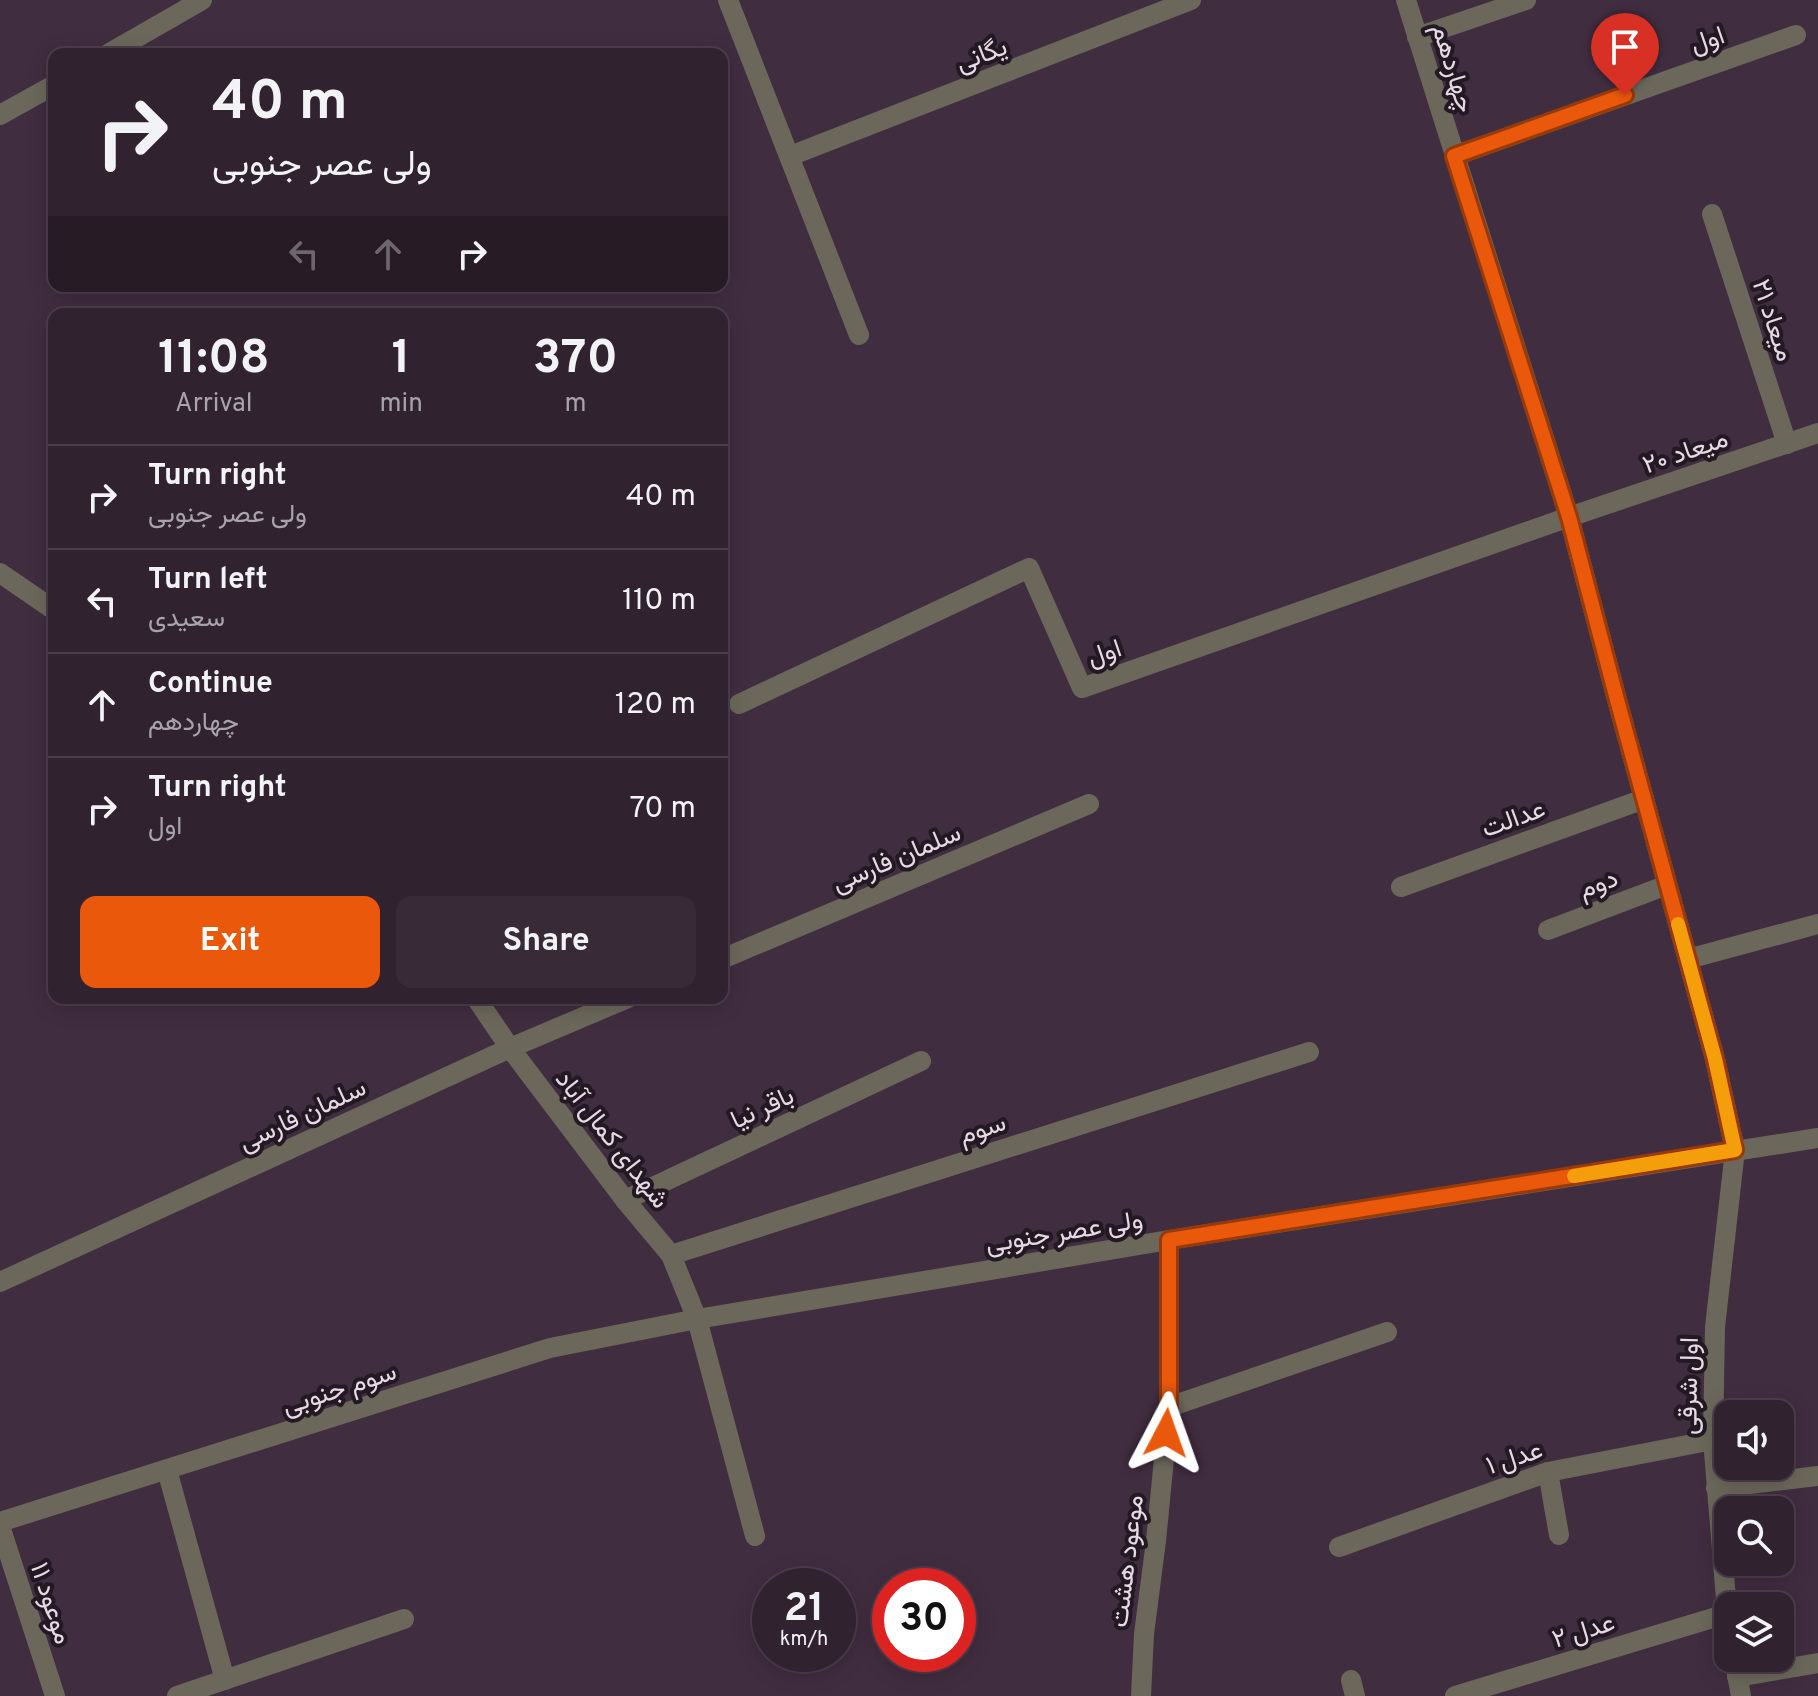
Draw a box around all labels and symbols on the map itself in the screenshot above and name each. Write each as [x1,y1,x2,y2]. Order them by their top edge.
pin [1591,13,1659,95]
street label: چهاردهم [1423,20,1481,117]
street label: اول [1686,20,1729,63]
street label: یگانی [951,32,1012,81]
street label: میعاد ۲۱ [1743,275,1800,366]
street label: میعاد ۲۰ [1639,423,1733,483]
street label: اول [1083,633,1126,676]
street label: عدالت [1478,794,1550,847]
street label: سلمان فارسی [827,817,967,901]
street label: دوم [1575,863,1623,908]
street label: شهدای کمال آباد [547,1065,675,1216]
street label: سلمان فارسی [234,1072,372,1160]
street label: باقر نیا [726,1080,800,1138]
street label: سوم [955,1107,1010,1153]
street label: ولی عصر جنوبی [983,1205,1145,1262]
street label: اول شرقی [1673,1337,1708,1435]
street label: سوم جنوبی [278,1356,401,1424]
position arrow [1124,1391,1208,1475]
street label: عدل ۱ [1482,1435,1547,1484]
street label: موعود هشت [1104,1493,1153,1629]
street label: موعود ۱۱ [21,1559,78,1649]
speed limit sign: 30 [872,1568,976,1672]
street label: عدل ۲ [1548,1607,1619,1657]

